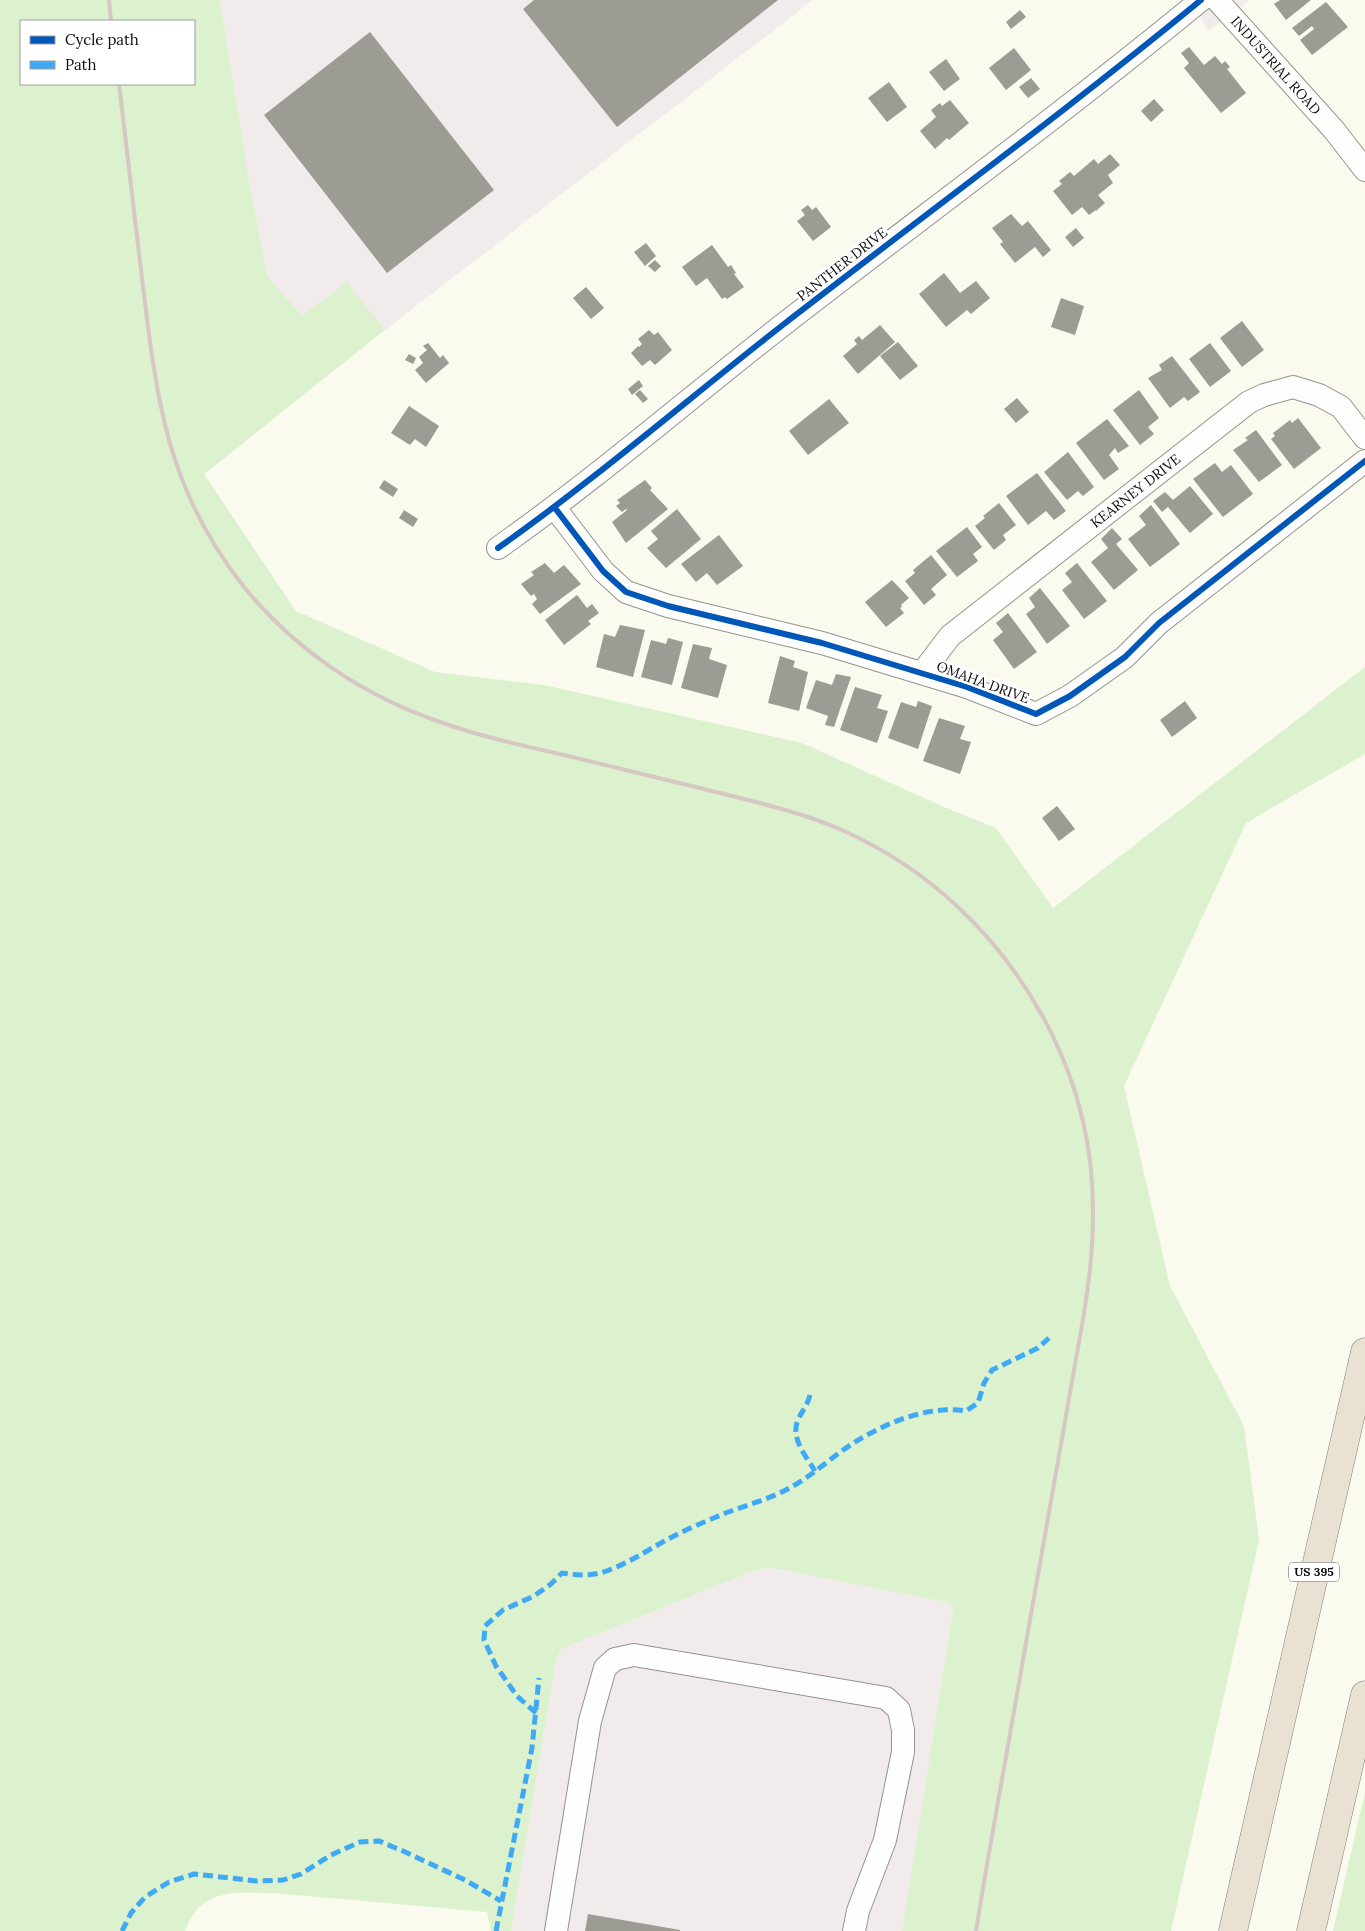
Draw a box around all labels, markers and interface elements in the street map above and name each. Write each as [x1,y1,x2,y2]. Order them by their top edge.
street label: INDUSTRIAL ROAD [1227,12,1325,118]
legend [20,20,195,85]
text: Cycle path [65,30,139,49]
text: Path [65,55,96,74]
street label: PANTHER DRIVE [793,223,891,305]
street label: KEARNEY DRIVE [1087,450,1184,532]
street label: OMAHA DRIVE [934,657,1032,707]
road number: US 395 [1289,1562,1339,1581]

